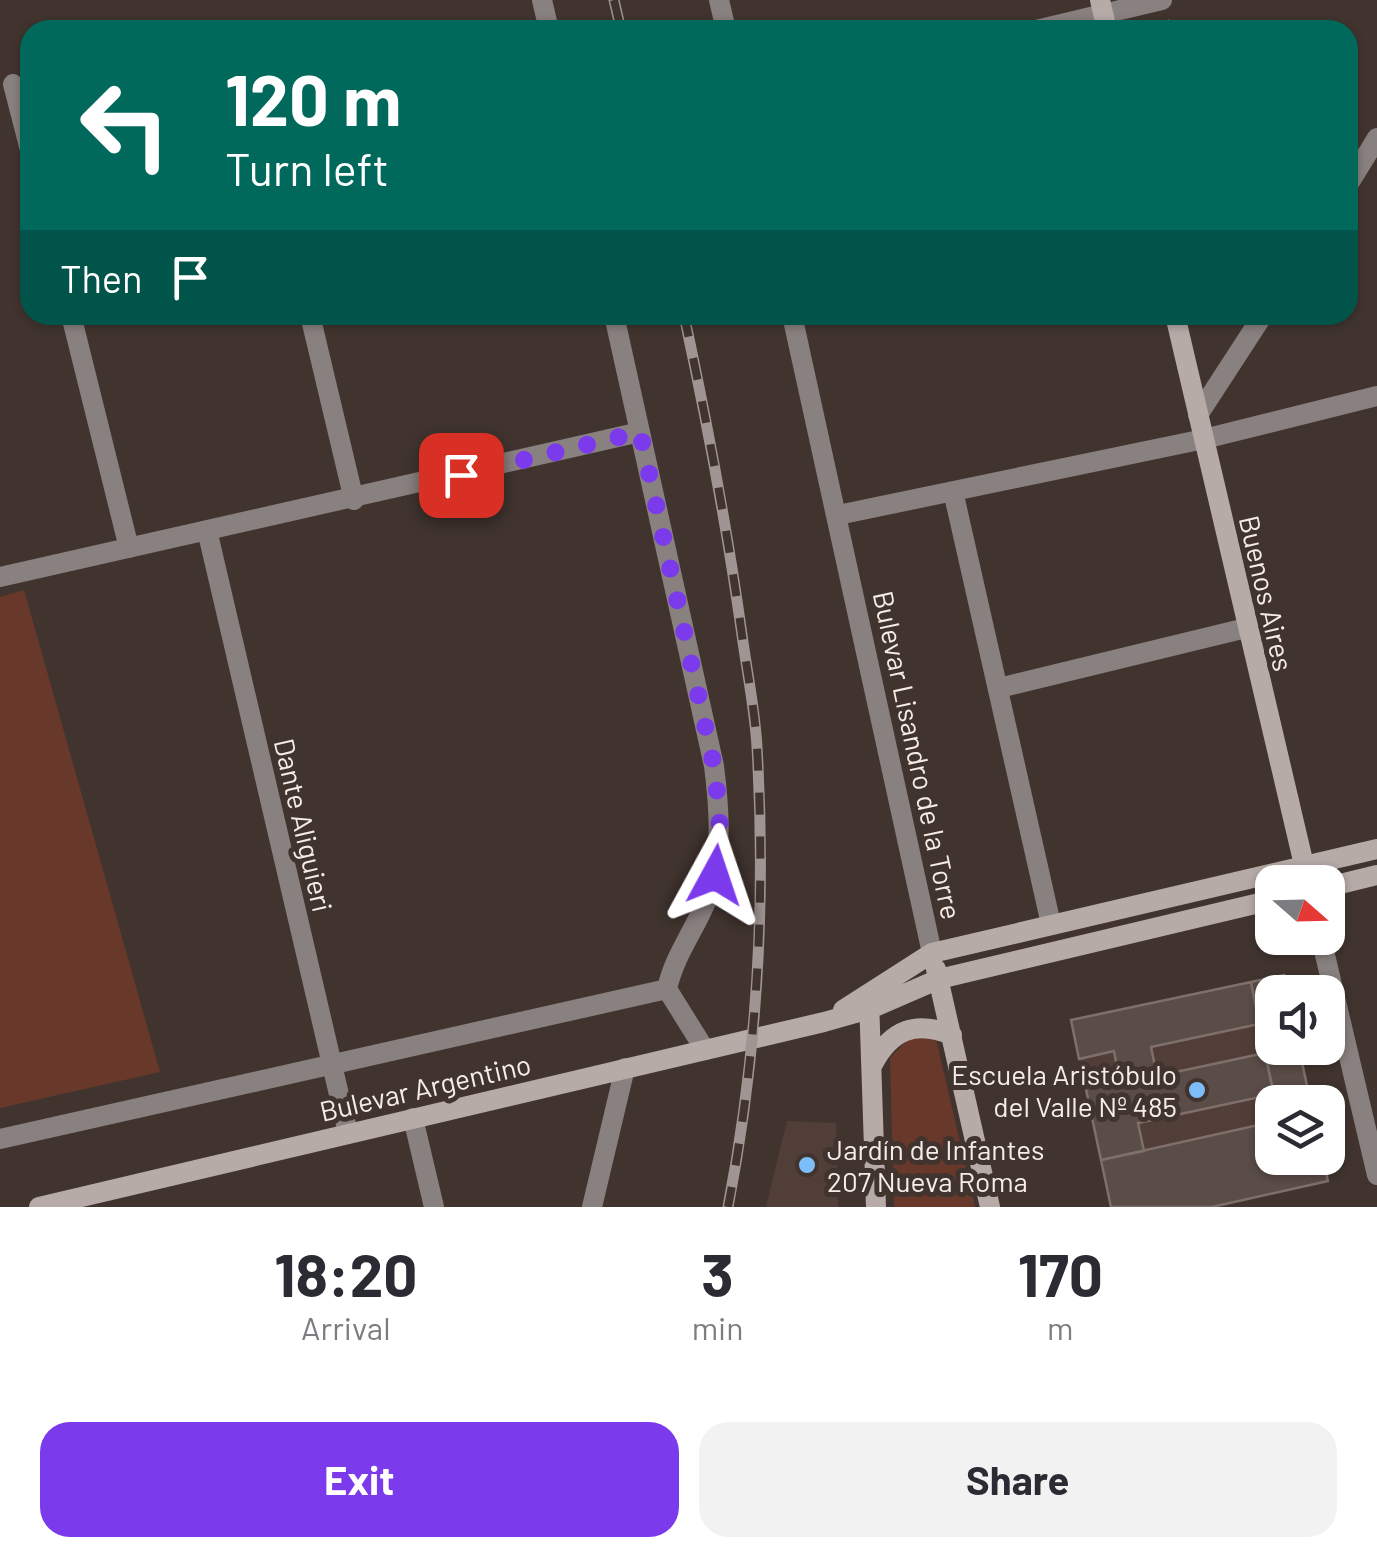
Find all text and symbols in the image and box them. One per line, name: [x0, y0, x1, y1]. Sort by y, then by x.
text: 120 m: [225, 56, 401, 140]
icon: left: [60, 60, 190, 190]
text: Turn left: [225, 141, 389, 195]
icon: arrive: [163, 250, 218, 305]
text: Then: [60, 255, 143, 301]
pin: [419, 433, 504, 518]
icon: arrive: [434, 448, 489, 503]
street label: Buenos Aires: [1233, 512, 1301, 674]
street label: Bulevar Lisandro de la Torre: [867, 588, 969, 922]
street label: Dante Aliguieri: [268, 735, 340, 915]
position arrow: [663, 823, 767, 927]
north arrow: [1255, 865, 1345, 955]
map controls: [1255, 865, 1345, 1175]
button: sound: [1255, 975, 1345, 1065]
street label: Bulevar Argentino: [316, 1046, 534, 1128]
place label: Escuela Aristóbulo del Valle Nº 485: [951, 1057, 1177, 1123]
marker: Escuela Aristóbulo del Valle Nº 485: [1186, 1079, 1208, 1101]
button: layers: [1255, 1085, 1345, 1175]
place label: Jardín de Infantes 207 Nueva Roma: [827, 1132, 1044, 1198]
marker: Jardín de Infantes 207 Nueva Roma: [796, 1154, 818, 1176]
text: 18:20: [274, 1237, 417, 1309]
text: 3: [701, 1237, 734, 1309]
text: 170: [1018, 1237, 1103, 1309]
text: Arrival: [301, 1308, 391, 1346]
text: min: [692, 1308, 744, 1346]
text: m: [1047, 1308, 1073, 1346]
button: Exit: [40, 1422, 679, 1537]
button: Share: [699, 1422, 1337, 1537]

